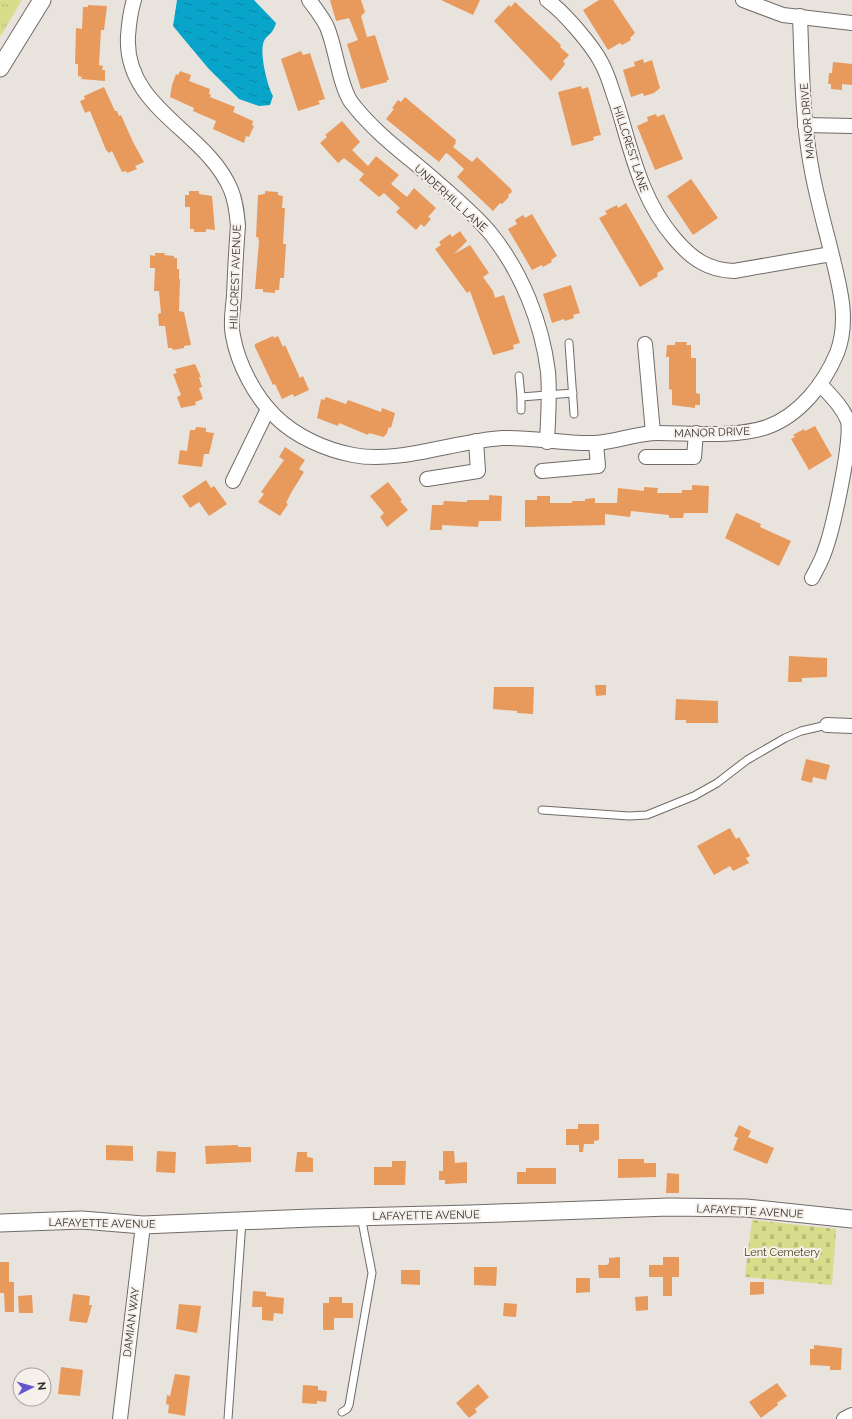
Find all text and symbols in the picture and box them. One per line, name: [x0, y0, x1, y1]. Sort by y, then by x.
street label: MANOR DRIVE: [798, 82, 817, 159]
street label: HILLCREST LANE: [610, 105, 651, 194]
street label: UNDERHILL LANE: [411, 162, 490, 235]
street label: HILLCREST AVENUE: [227, 224, 244, 330]
street label: MANOR DRIVE: [674, 425, 750, 440]
street label: LAFAYETTE AVENUE: [696, 1202, 804, 1221]
street label: LAFAYETTE AVENUE: [372, 1208, 480, 1223]
street label: LAFAYETTE AVENUE: [48, 1216, 156, 1231]
park label: Lent Cemetery: [744, 1246, 820, 1259]
street label: DAMIAN WAY: [121, 1286, 142, 1358]
north arrow: [12, 1367, 52, 1407]
text: N: [35, 1381, 48, 1391]

